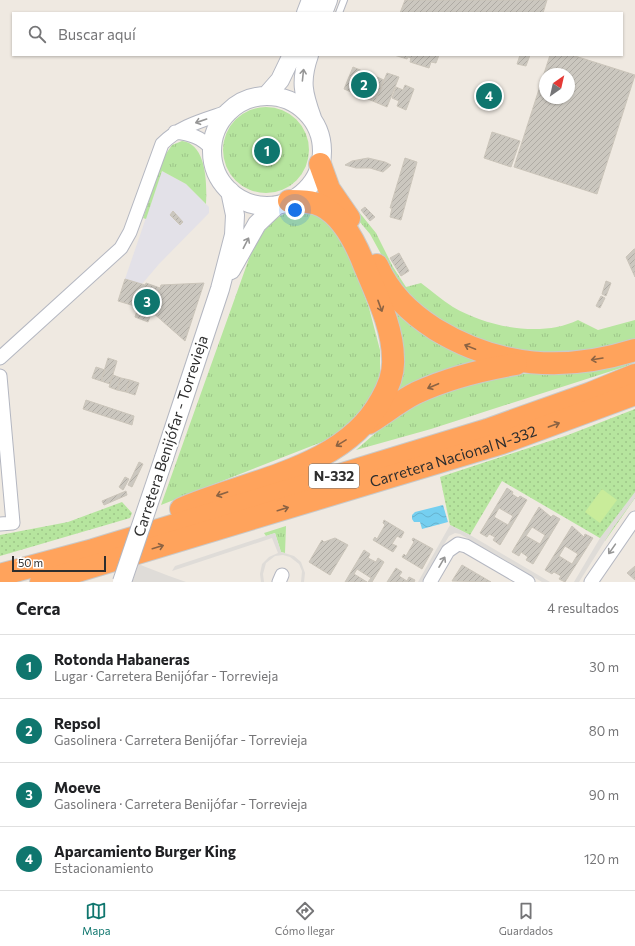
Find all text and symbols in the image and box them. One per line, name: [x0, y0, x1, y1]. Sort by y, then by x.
search box: [12, 12, 623, 56]
icon: search: [26, 23, 48, 45]
text: Buscar aquí: [58, 25, 136, 43]
north arrow: [539, 68, 575, 104]
one-way arrow: [300, 69, 307, 82]
pin: 2: [351, 70, 377, 100]
pin: 4: [476, 81, 502, 111]
one-way arrow: [195, 118, 207, 126]
pin: 1: [254, 136, 280, 166]
your location: [285, 200, 305, 220]
one-way arrow: [243, 237, 250, 249]
pin: 3: [134, 287, 160, 317]
one-way arrow: [377, 299, 384, 312]
street label: Carretera Benijófar - Torrevieja: [129, 333, 211, 539]
one-way arrow: [464, 342, 476, 350]
one-way arrow: [591, 355, 604, 363]
one-way arrow: [428, 383, 440, 390]
street label: Carretera Nacional N-332: [368, 421, 539, 490]
one-way arrow: [548, 421, 561, 428]
one-way arrow: [335, 440, 347, 448]
road number: N-332: [309, 464, 359, 488]
one-way arrow: [215, 491, 228, 498]
one-way arrow: [276, 505, 289, 512]
one-way arrow: [152, 543, 165, 550]
one-way arrow: [608, 544, 616, 555]
scale bar: [12, 554, 106, 573]
text: 50 m: [18, 556, 43, 569]
one-way arrow: [438, 556, 446, 568]
text: Cerca: [16, 598, 61, 619]
text: 4 resultados: [547, 600, 619, 616]
text: Rotonda Habaneras: [54, 650, 190, 668]
text: 1: [26, 659, 32, 675]
text: 30 m: [589, 659, 619, 675]
text: Lugar · Carretera Benijófar - Torrevieja: [54, 668, 278, 684]
text: Repsol: [54, 714, 101, 732]
text: 2: [25, 723, 33, 739]
text: 80 m: [589, 723, 619, 739]
text: Gasolinera · Carretera Benijófar - Torrevieja: [54, 732, 307, 748]
text: Moeve: [54, 778, 101, 796]
text: 3: [25, 787, 33, 803]
text: 90 m: [589, 787, 619, 803]
text: Gasolinera · Carretera Benijófar - Torrevieja: [54, 796, 307, 812]
text: Aparcamiento Burger King: [54, 842, 236, 860]
text: 4: [25, 851, 33, 867]
text: 120 m: [584, 851, 619, 867]
text: Estacionamiento: [54, 860, 153, 876]
tab: Mapa: [82, 900, 111, 937]
tab: Cómo llegar: [275, 900, 335, 937]
tab: Guardados: [499, 900, 553, 937]

